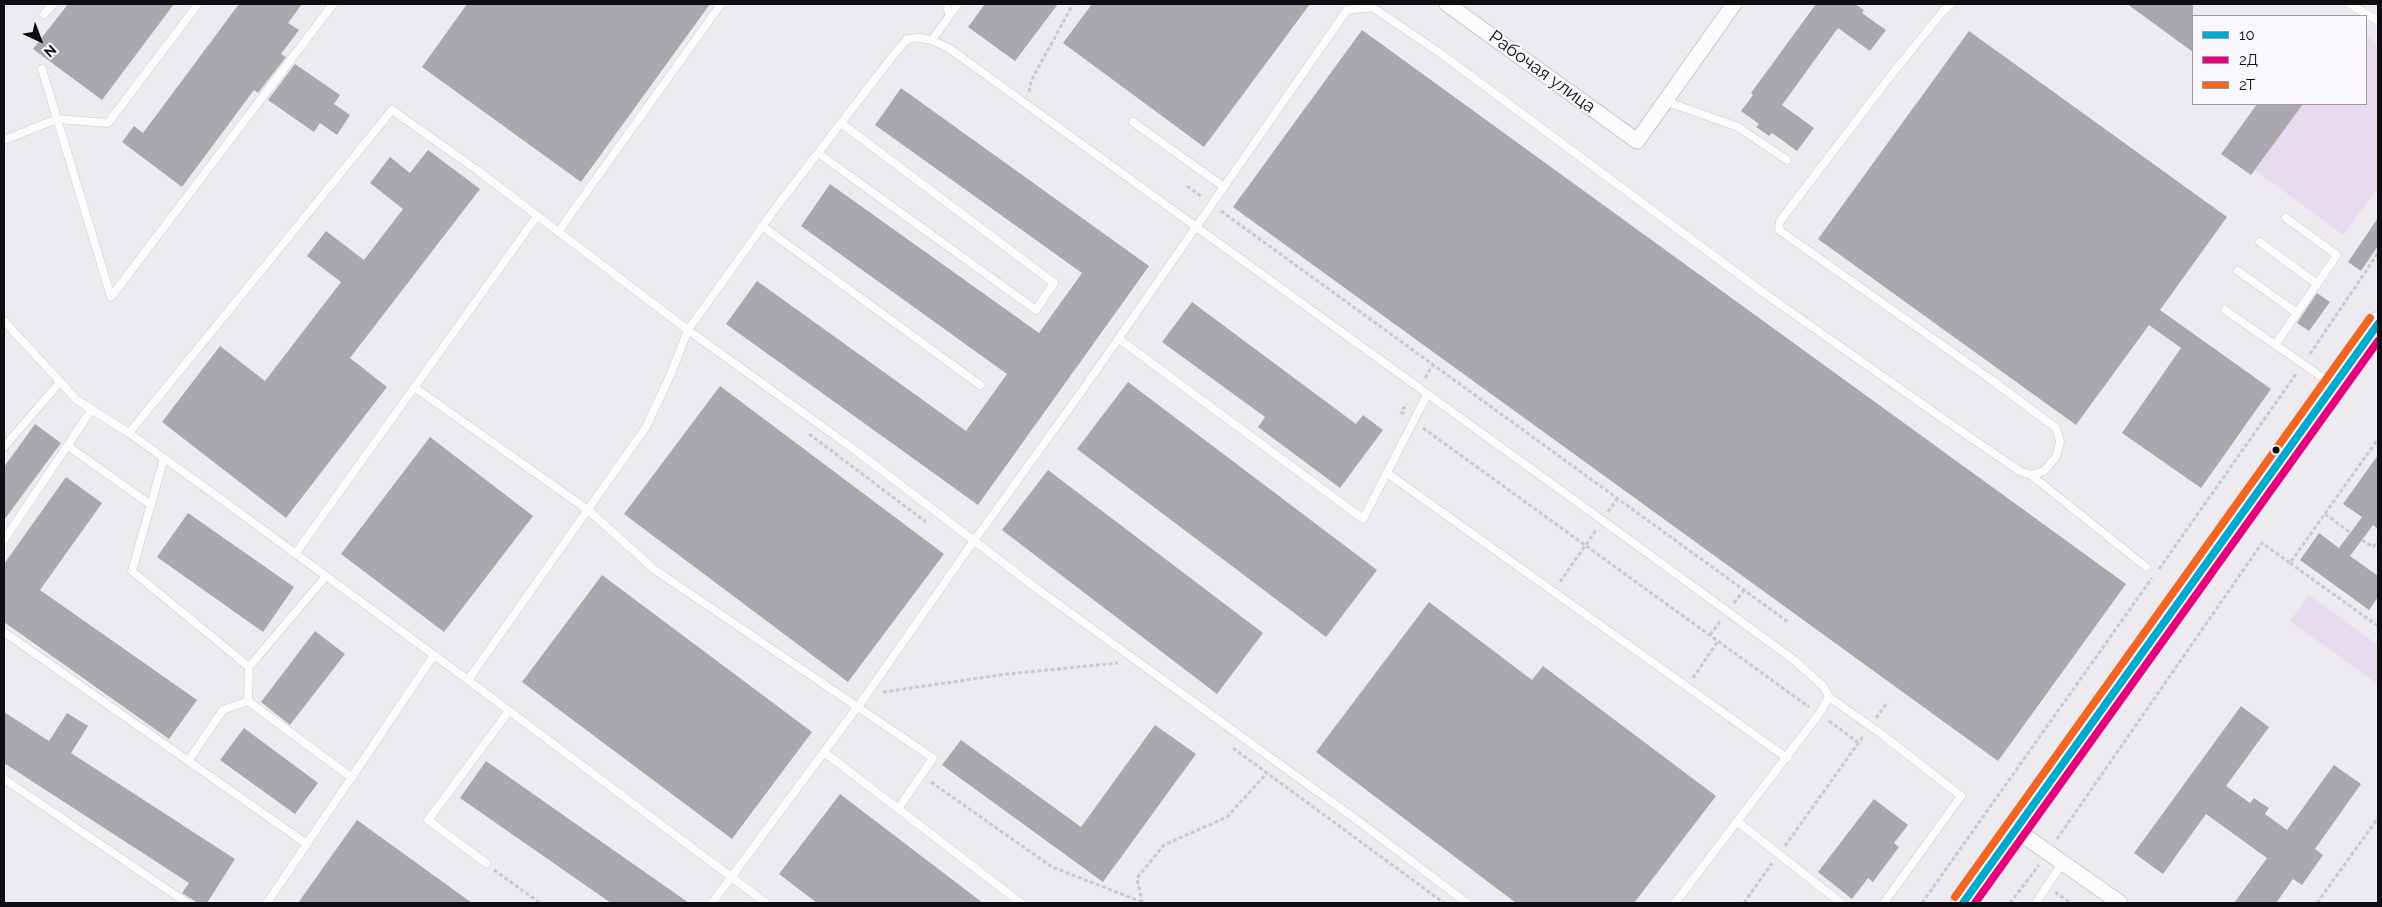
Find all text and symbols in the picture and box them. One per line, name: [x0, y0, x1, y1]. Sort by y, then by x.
north arrow: [15, 15, 65, 65]
legend: [2192, 15, 2367, 105]
street label: Рабочая улица: [1484, 26, 1600, 118]
text: 10: [2239, 26, 2255, 44]
text: N: [41, 41, 60, 60]
text: 2Д: [2239, 51, 2258, 69]
text: 2Т: [2239, 76, 2255, 94]
unlabelled marker: [2271, 445, 2281, 455]

